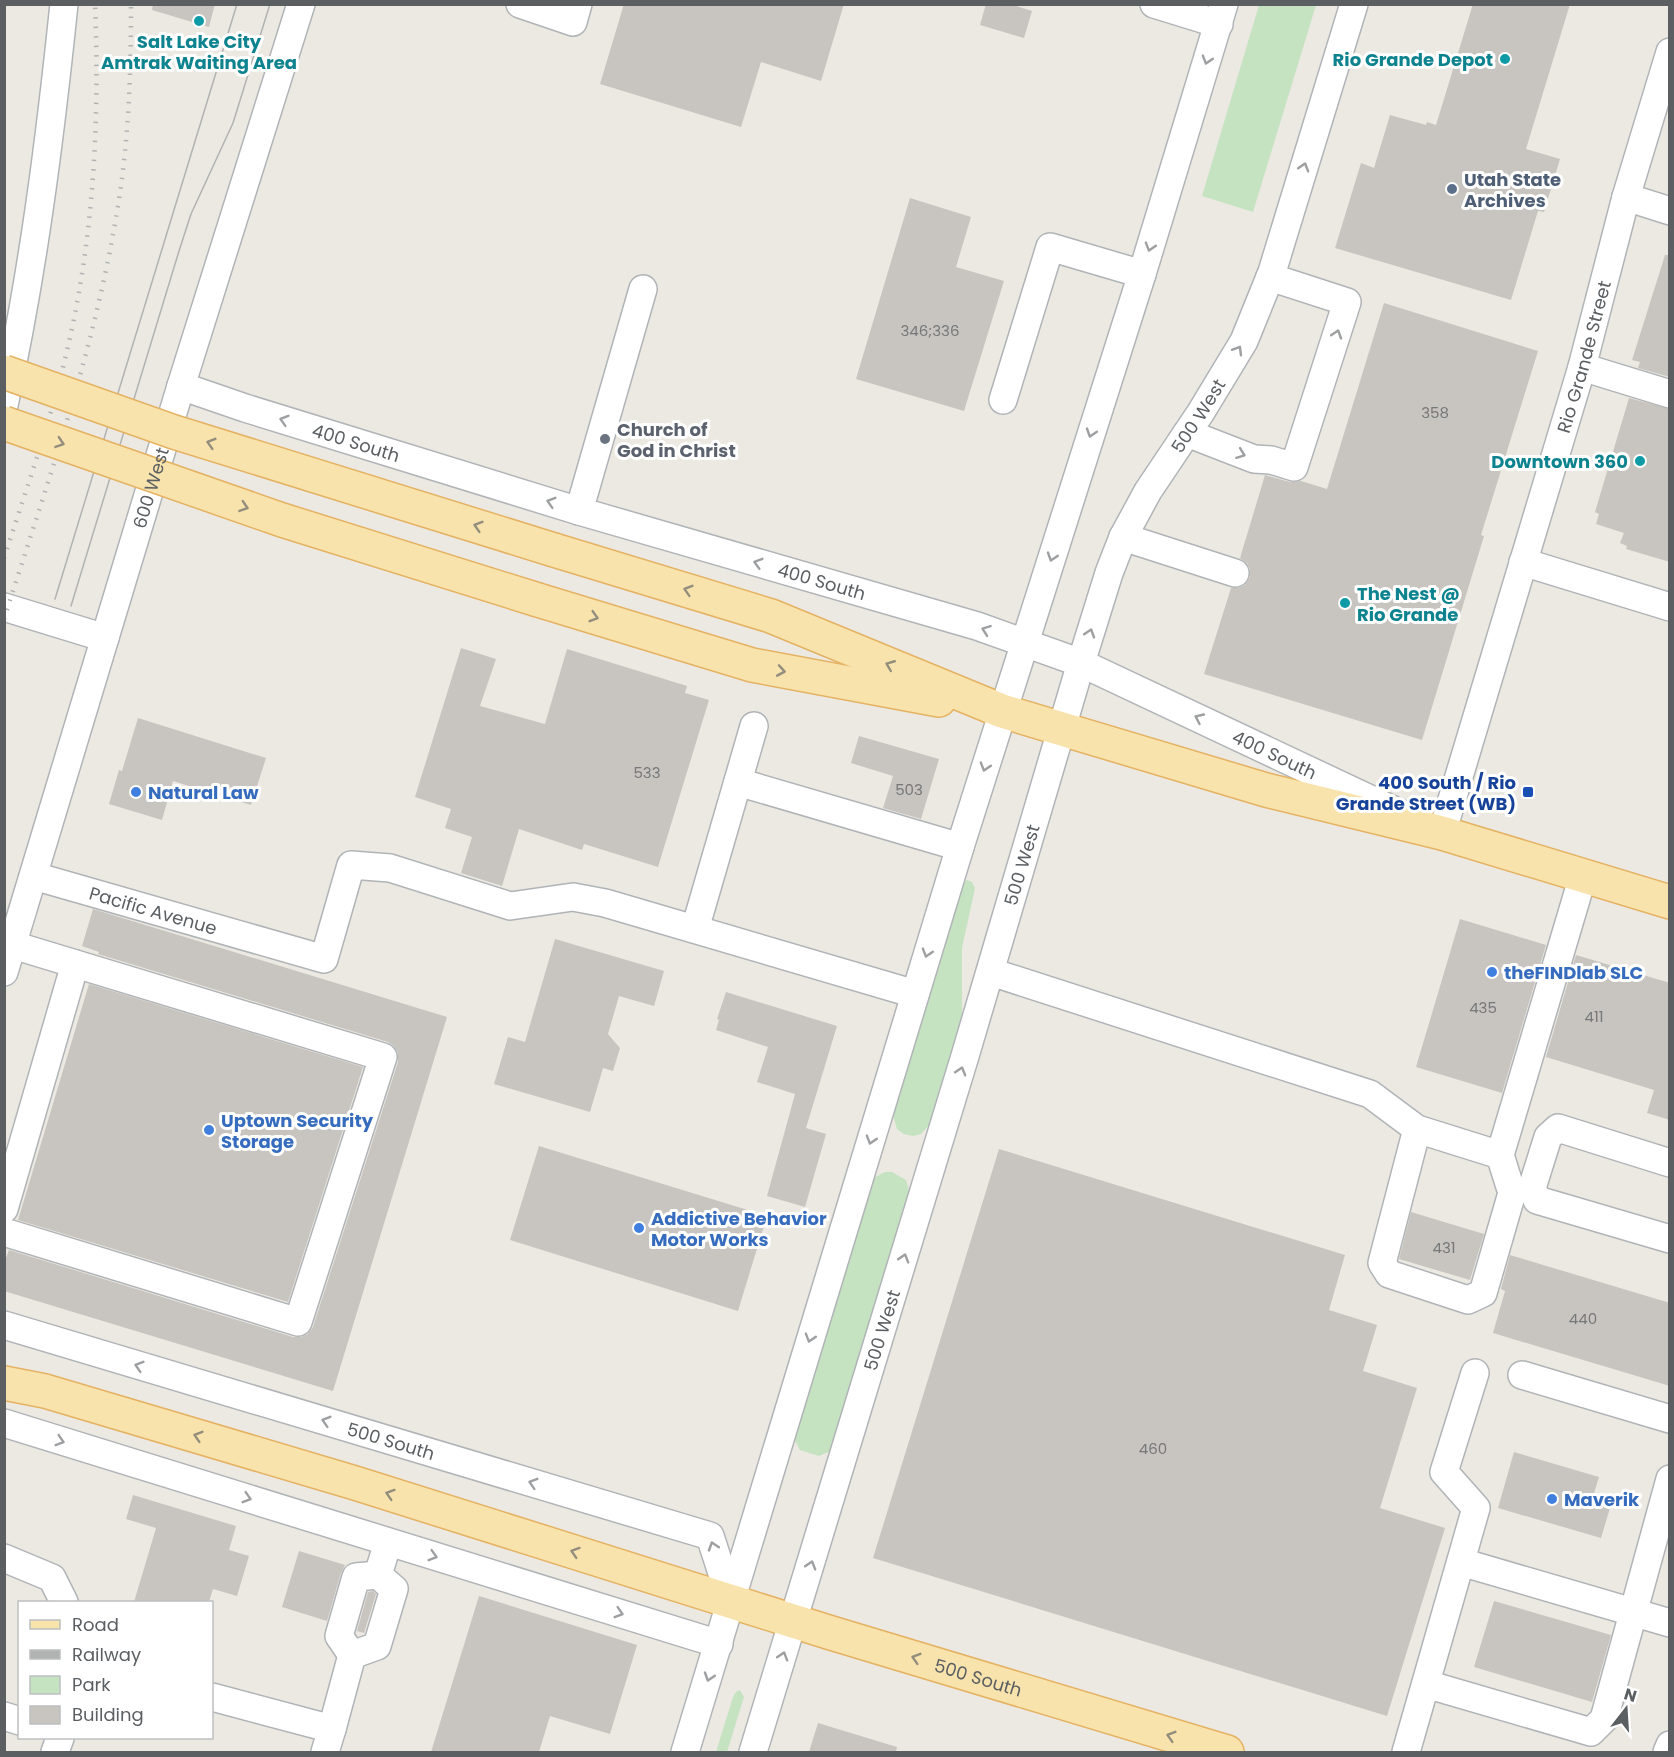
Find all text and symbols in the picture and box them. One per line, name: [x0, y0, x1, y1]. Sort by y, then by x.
marker: Salt Lake City Amtrak Waiting Area: [192, 14, 206, 28]
place label: Salt Lake City Amtrak Waiting Area: [101, 29, 297, 75]
place label: Rio Grande Depot: [1333, 47, 1493, 72]
marker: Rio Grande Depot: [1498, 52, 1512, 66]
one-way arrow: [1202, 54, 1214, 65]
one-way arrow: [1297, 162, 1309, 173]
place label: Utah State Archives: [1464, 167, 1561, 213]
marker: Utah State Archives: [1445, 182, 1459, 196]
one-way arrow: [1145, 241, 1157, 252]
street label: Rio Grande Street: [1550, 278, 1616, 436]
house number: 346;336: [901, 320, 959, 341]
one-way arrow: [1330, 329, 1342, 340]
one-way arrow: [1231, 346, 1243, 356]
street label: 500 West: [1165, 374, 1231, 458]
house number: 358: [1421, 402, 1449, 423]
one-way arrow: [279, 415, 290, 427]
street label: 400 South: [309, 417, 403, 468]
place label: Church of God in Christ: [617, 417, 736, 463]
one-way arrow: [1086, 427, 1099, 438]
marker: Church of God in Christ: [598, 432, 612, 446]
one-way arrow: [54, 436, 64, 449]
one-way arrow: [207, 438, 217, 450]
street label: 600 West: [126, 444, 174, 531]
one-way arrow: [1235, 447, 1246, 459]
place label: Downtown 360: [1491, 449, 1628, 474]
marker: Downtown 360: [1633, 454, 1647, 468]
one-way arrow: [546, 497, 557, 509]
one-way arrow: [238, 499, 249, 512]
one-way arrow: [473, 521, 484, 533]
one-way arrow: [1047, 551, 1059, 562]
street label: 400 South: [775, 557, 869, 606]
one-way arrow: [753, 558, 764, 570]
place label: The Nest @ Rio Grande: [1357, 581, 1460, 627]
one-way arrow: [683, 585, 694, 597]
marker: The Nest @ Rio Grande: [1338, 596, 1352, 610]
one-way arrow: [588, 610, 599, 622]
one-way arrow: [981, 624, 991, 637]
one-way arrow: [1083, 628, 1095, 639]
one-way arrow: [885, 660, 896, 672]
one-way arrow: [776, 664, 786, 677]
one-way arrow: [1195, 713, 1206, 725]
street label: 400 South: [1228, 724, 1321, 785]
one-way arrow: [980, 761, 992, 772]
house number: 533: [633, 762, 661, 783]
place label: 400 South / Rio Grande Street (WB): [1336, 770, 1516, 816]
house number: 503: [895, 779, 923, 800]
place label: Natural Law: [148, 780, 259, 805]
marker: Natural Law: [129, 785, 143, 799]
marker: 400 South / Rio Grande Street (WB): [1521, 785, 1535, 799]
street label: 500 West: [998, 821, 1045, 908]
street label: Pacific Avenue: [86, 880, 220, 940]
one-way arrow: [922, 947, 934, 958]
place label: theFINDlab SLC: [1504, 960, 1643, 985]
marker: theFINDlab SLC: [1485, 965, 1499, 979]
house number: 435: [1469, 997, 1497, 1018]
house number: 411: [1584, 1006, 1604, 1027]
one-way arrow: [954, 1066, 966, 1077]
place label: Uptown Security Storage: [221, 1108, 374, 1154]
marker: Uptown Security Storage: [202, 1123, 216, 1137]
one-way arrow: [866, 1134, 878, 1145]
place label: Addictive Behavior Motor Works: [651, 1206, 827, 1252]
marker: Addictive Behavior Motor Works: [632, 1221, 646, 1235]
house number: 431: [1432, 1237, 1456, 1258]
one-way arrow: [897, 1253, 909, 1264]
street label: 500 West: [857, 1287, 906, 1374]
house number: 440: [1569, 1308, 1597, 1329]
one-way arrow: [805, 1332, 817, 1343]
one-way arrow: [134, 1361, 145, 1373]
one-way arrow: [321, 1416, 332, 1428]
street label: 500 South: [344, 1416, 438, 1466]
one-way arrow: [193, 1431, 204, 1443]
one-way arrow: [54, 1433, 65, 1446]
house number: 460: [1139, 1438, 1167, 1459]
one-way arrow: [528, 1478, 539, 1490]
place label: Maverik: [1564, 1487, 1640, 1512]
one-way arrow: [385, 1488, 396, 1501]
one-way arrow: [241, 1491, 252, 1503]
marker: Maverik: [1545, 1492, 1559, 1506]
one-way arrow: [708, 1541, 721, 1552]
one-way arrow: [571, 1547, 581, 1559]
one-way arrow: [427, 1549, 438, 1561]
one-way arrow: [804, 1560, 816, 1571]
legend: [18, 1601, 213, 1739]
one-way arrow: [613, 1606, 624, 1618]
text: Road: [72, 1612, 119, 1637]
text: Railway: [72, 1642, 141, 1667]
one-way arrow: [776, 1651, 788, 1662]
street label: 500 South: [931, 1652, 1025, 1702]
one-way arrow: [912, 1653, 922, 1665]
one-way arrow: [703, 1671, 716, 1682]
text: Park: [72, 1672, 111, 1697]
north arrow: [1596, 1679, 1656, 1739]
text: N: [1621, 1682, 1639, 1708]
text: Building: [72, 1702, 144, 1727]
one-way arrow: [1166, 1730, 1177, 1743]

